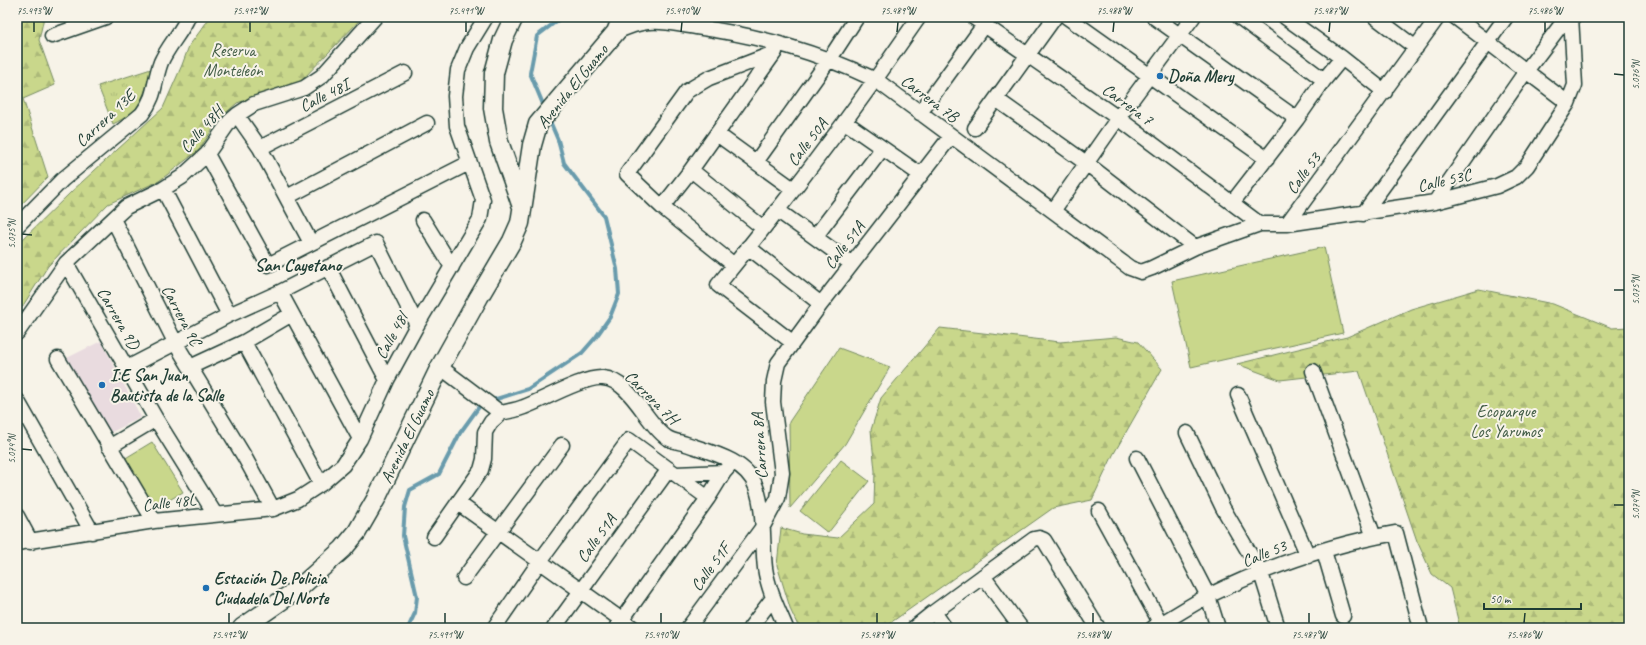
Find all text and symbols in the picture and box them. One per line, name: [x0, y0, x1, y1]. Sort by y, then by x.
text: 75.493°W: [17, 4, 53, 17]
text: 75.492°W: [233, 4, 269, 17]
text: 75.491°W: [449, 4, 485, 17]
text: 75.490°W: [665, 4, 701, 17]
text: 75.489°W: [881, 4, 917, 17]
text: 75.488°W: [1097, 4, 1133, 17]
text: 75.487°W: [1313, 4, 1349, 17]
text: 75.486°W: [1528, 4, 1564, 17]
street label: Avenida El Guamo: [532, 39, 613, 133]
park label: Reserva Monteleón: [203, 40, 264, 81]
text: 5.076°N: [1629, 59, 1642, 89]
place label: Doña Mery: [1168, 66, 1235, 87]
street label: Carrera 7B: [897, 70, 964, 128]
marker: Doña Mery: [1155, 71, 1165, 81]
street label: Calle 48I: [296, 72, 356, 117]
street label: Carrera 7: [1098, 79, 1158, 131]
street label: Carrera 13E: [71, 84, 141, 152]
street label: Calle 48H: [175, 99, 230, 157]
street label: Calle 50A: [782, 113, 833, 170]
street label: Calle 53: [1281, 147, 1326, 198]
street label: Calle 53C: [1415, 164, 1475, 197]
street label: Calle 51A: [819, 216, 870, 273]
text: 5.075°N: [5, 218, 18, 248]
district label: San Cayetano: [255, 254, 343, 276]
text: 5.075°N: [1629, 274, 1642, 304]
street label: Carrera 9C: [157, 281, 207, 351]
street label: Carrera 9D: [92, 284, 146, 355]
street label: Calle 48l: [370, 307, 414, 363]
place label: I.E San Juan Bautista de la Salle: [110, 365, 225, 406]
street label: Carrera 7H: [620, 366, 685, 431]
marker: I.E San Juan Bautista de la Salle: [97, 380, 107, 390]
street label: Avenida El Guamo: [376, 385, 440, 487]
park label: Ecoparque Los Yarumos: [1470, 401, 1544, 442]
street label: Carrera 8A: [747, 411, 772, 480]
text: 5.074°N: [5, 433, 18, 463]
street label: Calle 48L: [141, 489, 198, 516]
text: 5.074°N: [1629, 489, 1642, 519]
street label: Calle 51A: [572, 509, 622, 567]
street label: Calle 53: [1239, 535, 1291, 572]
street label: Calle 51F: [686, 536, 737, 595]
place label: Estación De Policia Ciudadela Del Norte: [214, 568, 330, 609]
marker: Estación De Policia Ciudadela Del Norte: [201, 583, 211, 593]
scale bar: [1484, 585, 1581, 611]
text: 50 m: [1490, 591, 1512, 607]
text: 75.492°W: [212, 628, 248, 641]
text: 75.491°W: [428, 628, 464, 641]
text: 75.490°W: [644, 628, 680, 641]
text: 75.489°W: [860, 628, 896, 641]
text: 75.488°W: [1076, 628, 1112, 641]
text: 75.487°W: [1292, 628, 1328, 641]
text: 75.486°W: [1507, 628, 1543, 641]

